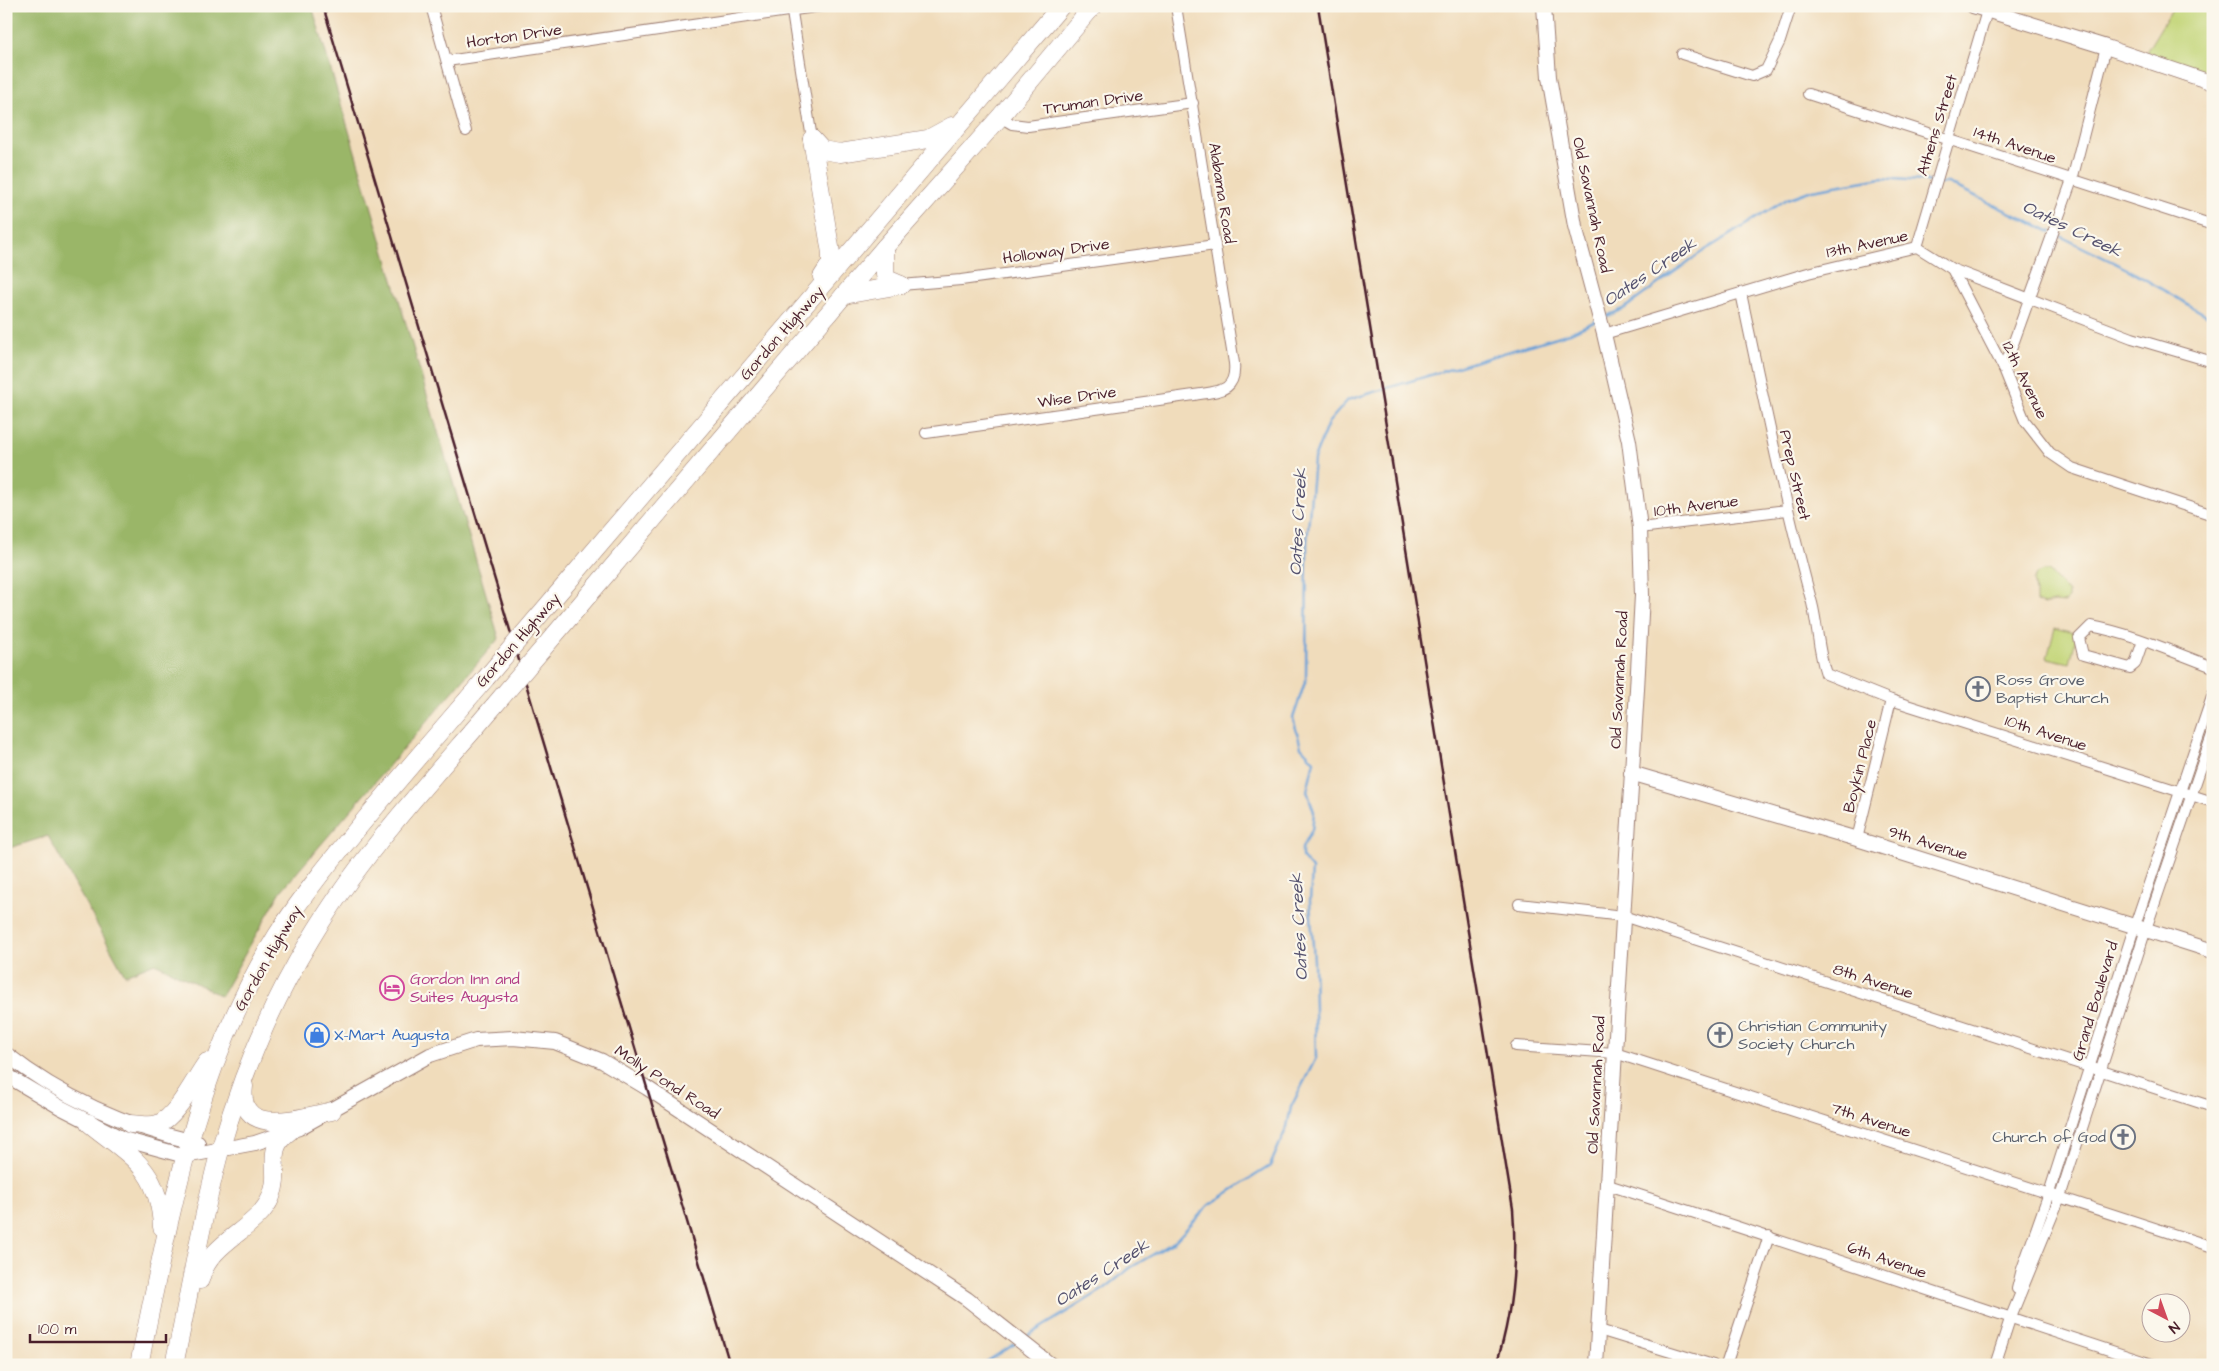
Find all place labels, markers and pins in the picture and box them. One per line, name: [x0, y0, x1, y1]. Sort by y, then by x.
place label: Ross Grove Baptist Church: [1996, 669, 2109, 709]
church icon: Ross Grove Baptist Church: [1965, 676, 1991, 702]
place label: Gordon Inn and Suites Augusta: [410, 968, 520, 1009]
hotel icon: Gordon Inn and Suites Augusta: [379, 975, 405, 1001]
place label: Christian Community Society Church: [1738, 1015, 1887, 1056]
shop icon: X-Mart Augusta: [304, 1022, 330, 1048]
church icon: Christian Community Society Church: [1707, 1022, 1733, 1048]
place label: X-Mart Augusta: [334, 1024, 449, 1047]
church icon: Church of God: [2110, 1124, 2136, 1150]
place label: Church of God: [1992, 1126, 2106, 1148]

